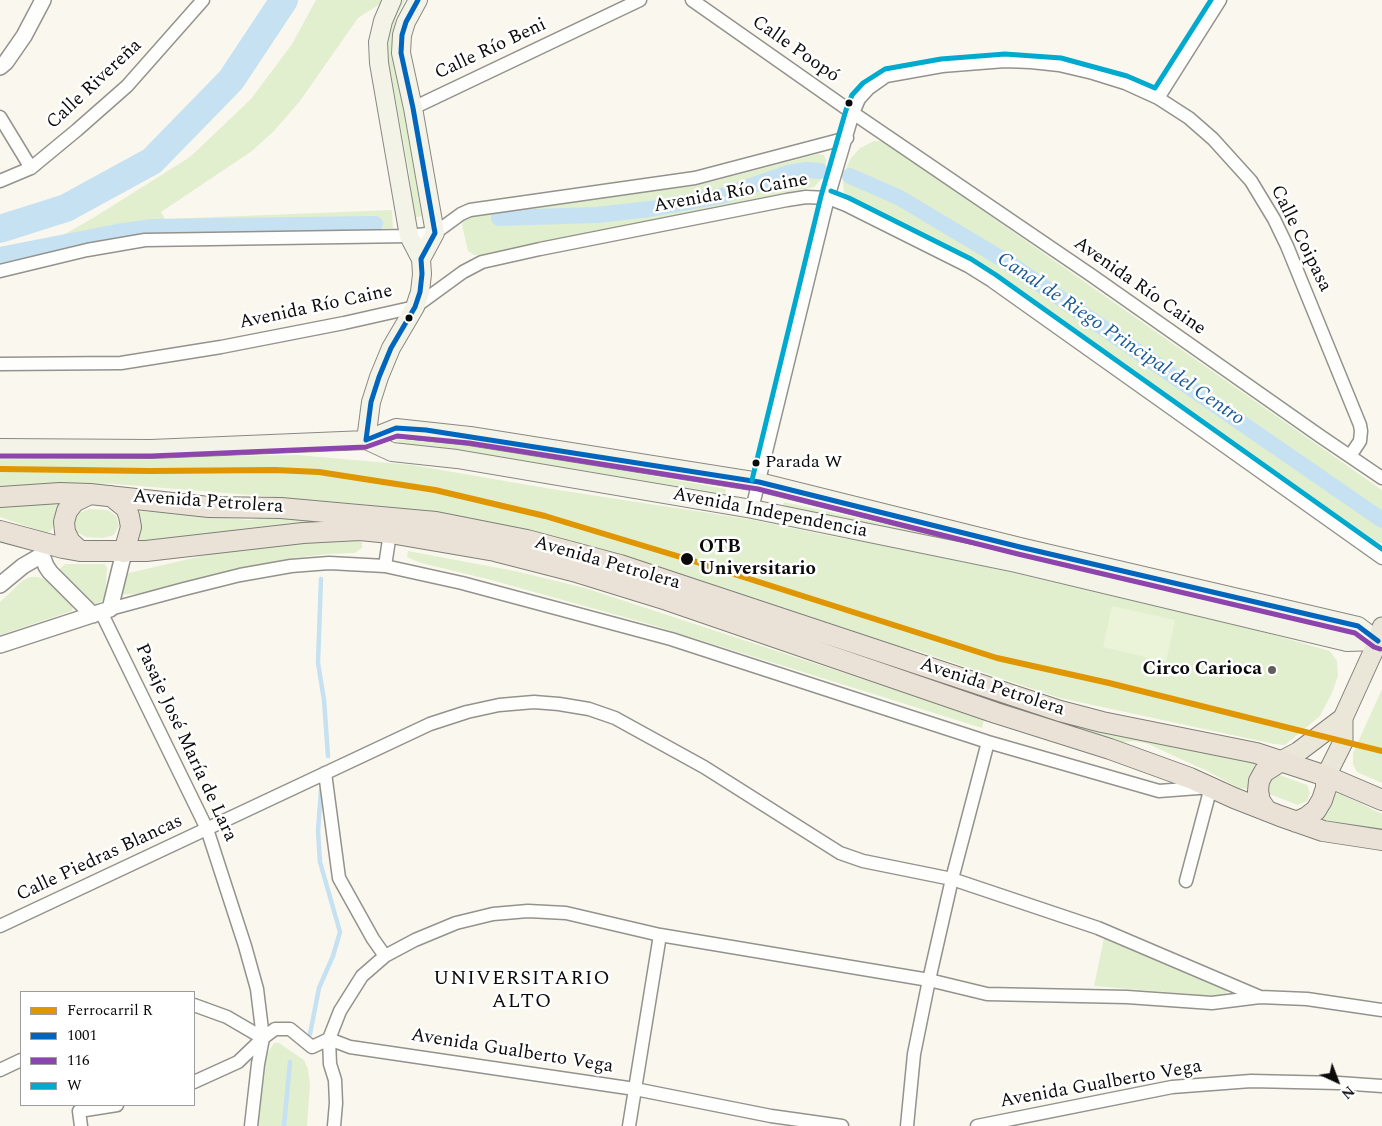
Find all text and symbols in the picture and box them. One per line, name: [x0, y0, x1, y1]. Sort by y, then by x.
street label: Calle Poopó: [747, 12, 843, 88]
street label: Calle Río Beni: [432, 14, 550, 86]
street label: Calle Rivereña: [43, 35, 147, 135]
unlabelled marker: [844, 98, 854, 108]
street label: Avenida Río Caine: [652, 169, 810, 219]
street label: Calle Coipasa: [1264, 182, 1336, 296]
street label: Avenida Río Caine: [1068, 233, 1210, 341]
water label: Canal de Riego Principal del Centro: [992, 248, 1248, 432]
street label: Avenida Río Caine: [237, 281, 395, 335]
unlabelled marker: [404, 313, 414, 323]
place label: Parada W: [765, 452, 842, 474]
marker: Parada W: [751, 458, 761, 468]
street label: Avenida Independencia: [671, 484, 869, 544]
street label: Avenida Petrolera: [132, 486, 284, 520]
street label: Avenida Petrolera: [531, 532, 683, 596]
place label: OTB Universitario: [699, 537, 816, 581]
marker: OTB Universitario: [679, 551, 695, 567]
street label: Pasaje José María de Lara: [129, 640, 241, 846]
street label: Avenida Petrolera: [917, 654, 1067, 722]
place label: Circo Carioca: [1143, 659, 1262, 681]
marker: Circo Carioca: [1266, 664, 1278, 676]
street label: Calle Piedras Blancas: [13, 810, 187, 908]
district label: UNIVERSITARIO ALTO: [432, 968, 612, 1015]
legend: [20, 991, 195, 1106]
text: Ferrocarril R: [67, 999, 152, 1022]
text: 1001: [67, 1024, 97, 1047]
street label: Avenida Gualberto Vega: [409, 1025, 615, 1079]
text: 116: [67, 1049, 90, 1072]
street label: Avenida Gualberto Vega: [998, 1056, 1204, 1114]
north arrow: [1312, 1056, 1362, 1106]
text: W: [67, 1074, 82, 1097]
text: N: [1336, 1081, 1359, 1104]

